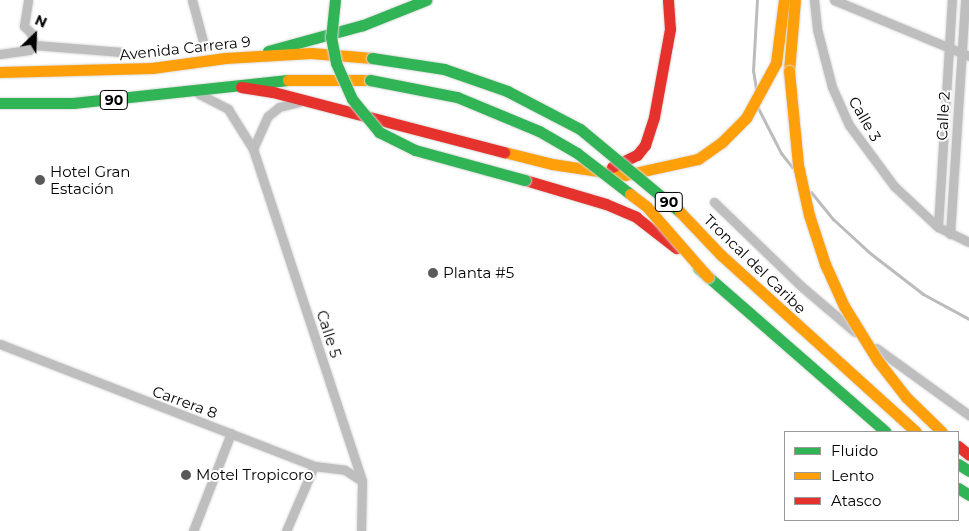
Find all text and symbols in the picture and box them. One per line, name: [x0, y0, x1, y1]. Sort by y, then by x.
north arrow: [10, 10, 60, 60]
text: N: [32, 11, 50, 32]
street label: Avenida Carrera 9: [118, 32, 252, 64]
road number: 90: [99, 88, 129, 112]
street label: Calle 2: [933, 91, 953, 141]
street label: Calle 3: [845, 93, 885, 145]
place label: Hotel Gran Estación: [50, 162, 130, 197]
marker: Hotel Gran Estación: [34, 174, 46, 186]
road number: 90: [654, 190, 684, 213]
street label: Troncal del Caribe: [700, 211, 810, 317]
place label: Planta #5: [443, 264, 514, 282]
marker: Planta #5: [427, 267, 439, 279]
street label: Calle 5: [313, 308, 345, 360]
street label: Carrera 8: [150, 382, 220, 422]
legend: [784, 431, 959, 521]
text: Fluido: [831, 441, 878, 460]
place label: Motel Tropicoro: [196, 466, 313, 484]
text: Lento: [831, 466, 874, 485]
marker: Motel Tropicoro: [180, 469, 192, 481]
text: Atasco: [831, 491, 881, 510]

